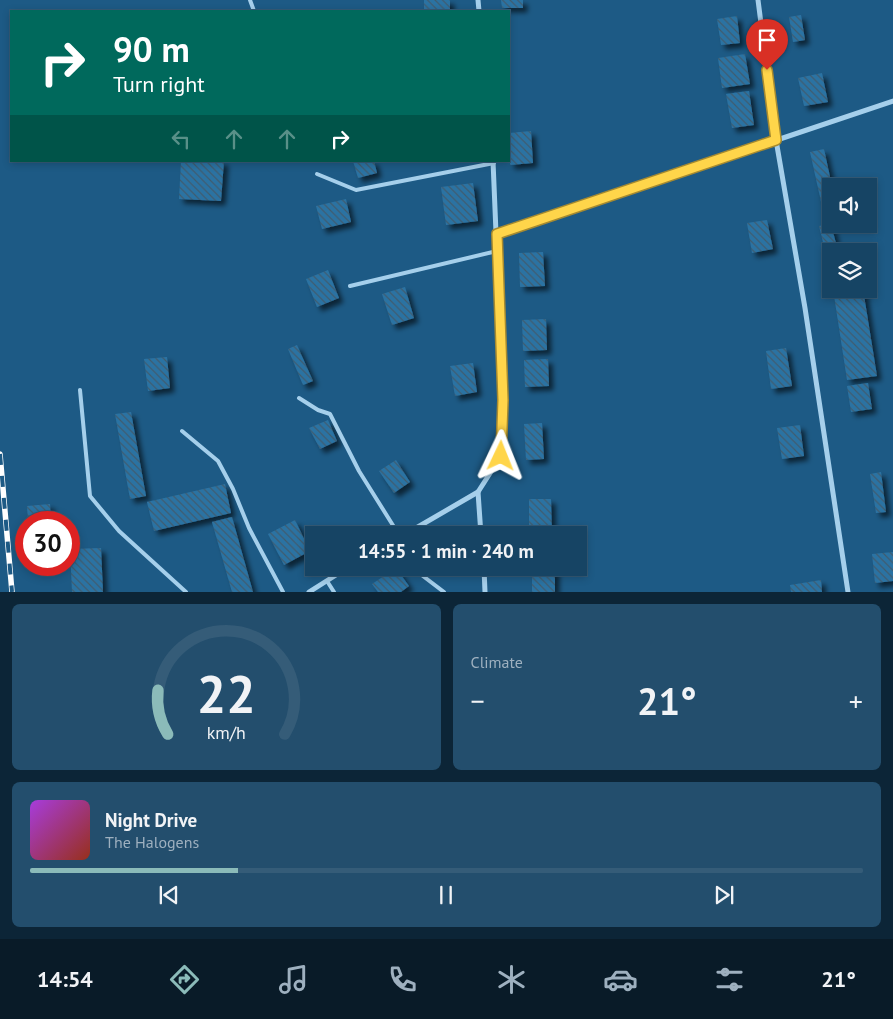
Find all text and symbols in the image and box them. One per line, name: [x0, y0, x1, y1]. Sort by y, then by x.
pin: [746, 19, 788, 70]
text: 90 m: [113, 26, 190, 72]
icon: arrive: [753, 26, 781, 54]
icon: right: [30, 30, 95, 95]
text: Turn right: [113, 70, 205, 98]
icon: left: [167, 125, 195, 153]
icon: ahead: [220, 125, 248, 153]
icon: ahead: [273, 125, 301, 153]
icon: right: [326, 125, 354, 153]
map controls: [822, 178, 877, 298]
button: sound: [822, 178, 877, 233]
button: layers: [822, 243, 877, 298]
position arrow: [474, 429, 526, 481]
speed limit sign: 30: [15, 511, 80, 576]
text: 14:55 · 1 min · 240 m: [358, 539, 534, 563]
text: Climate: [471, 652, 523, 672]
text: 22: [197, 660, 256, 727]
text: 21°: [637, 676, 697, 725]
text: −: [471, 682, 485, 719]
text: +: [849, 682, 863, 719]
text: km/h: [207, 721, 246, 744]
text: Night Drive: [105, 808, 197, 832]
text: The Halogens: [105, 832, 199, 852]
icon: previous: [155, 881, 183, 909]
icon: pause: [432, 881, 460, 909]
icon: next: [710, 881, 738, 909]
icon: directions: [167, 962, 202, 997]
icon: music: [276, 962, 311, 997]
icon: phone: [385, 962, 420, 997]
icon: climate: [494, 962, 529, 997]
icon: car: [603, 962, 638, 997]
icon: filters: [712, 962, 747, 997]
text: 14:54: [37, 965, 93, 993]
text: 21°: [821, 965, 856, 993]

